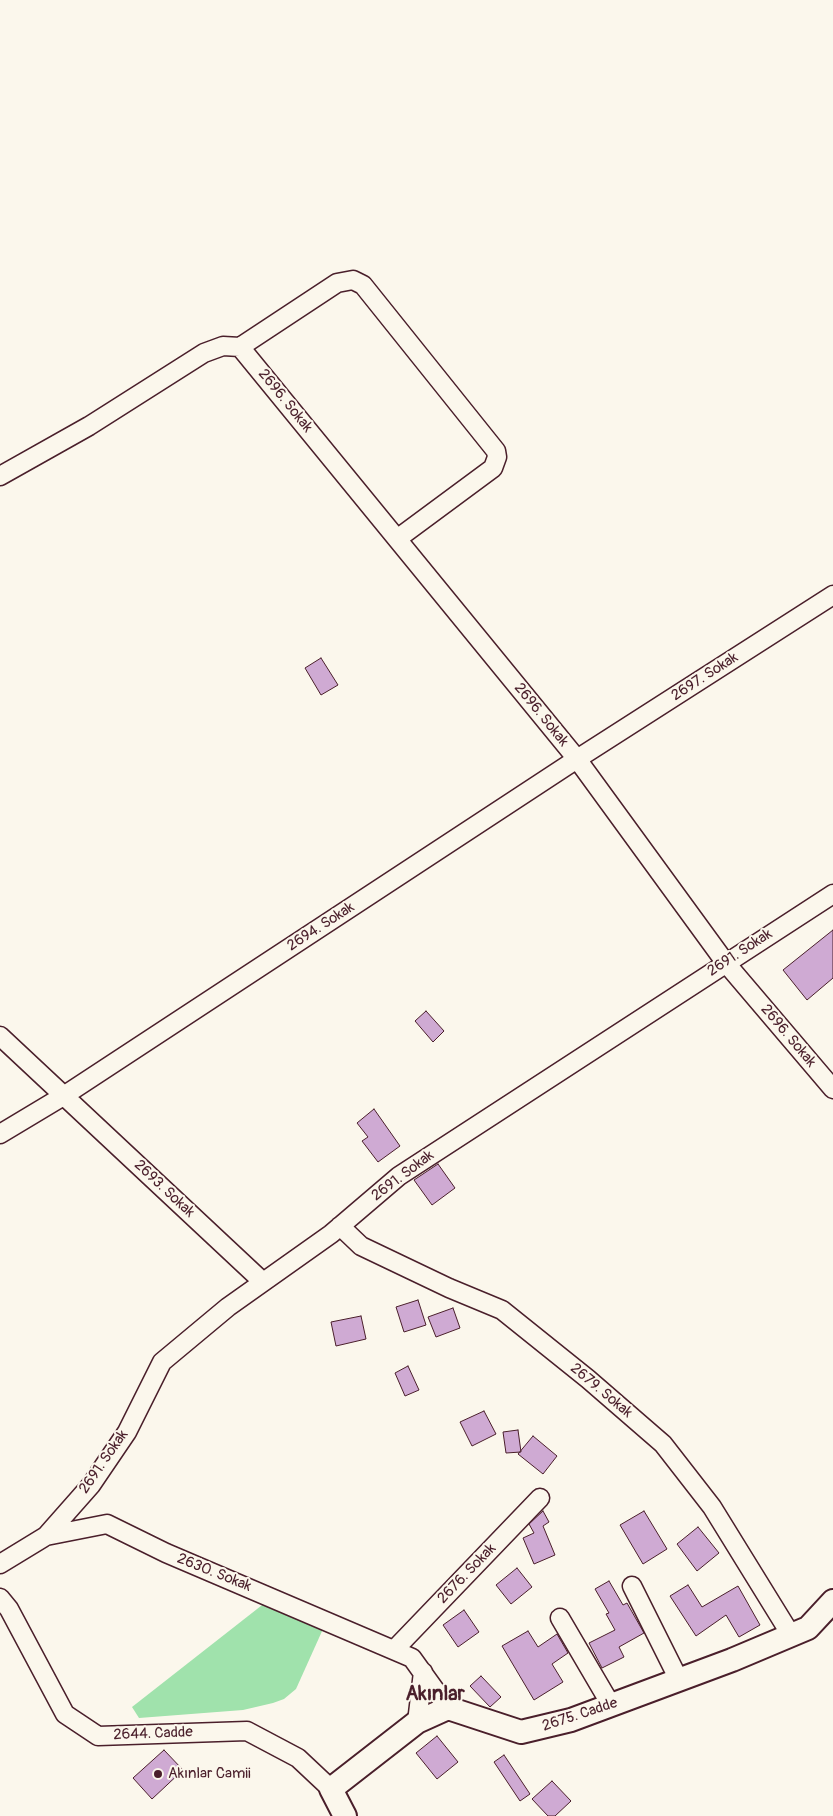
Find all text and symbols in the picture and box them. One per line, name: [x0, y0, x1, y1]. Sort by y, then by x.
street label: 2696. Sokak: [254, 366, 316, 436]
street label: 2697. Sokak: [668, 649, 742, 705]
street label: 2696. Sokak: [510, 680, 572, 750]
street label: 2694. Sokak: [284, 899, 358, 955]
street label: 2691. Sokak: [704, 925, 776, 981]
street label: 2696. Sokak: [757, 1001, 819, 1071]
street label: 2691. Sokak: [368, 1147, 438, 1205]
street label: 2693. Sokak: [130, 1156, 198, 1222]
street label: 2679. Sokak: [566, 1360, 636, 1422]
street label: 2691. Sokak: [76, 1427, 132, 1497]
street label: 2676. Sokak: [434, 1540, 500, 1608]
street label: 2630. Sokak: [174, 1550, 254, 1596]
district label: Akınlar: [405, 1683, 465, 1707]
street label: 2675. Cadde: [540, 1694, 620, 1736]
street label: 2644. Cadde: [113, 1724, 193, 1744]
place label: Akınlar Camii: [168, 1765, 251, 1783]
marker: Akınlar Camii: [152, 1768, 164, 1780]

